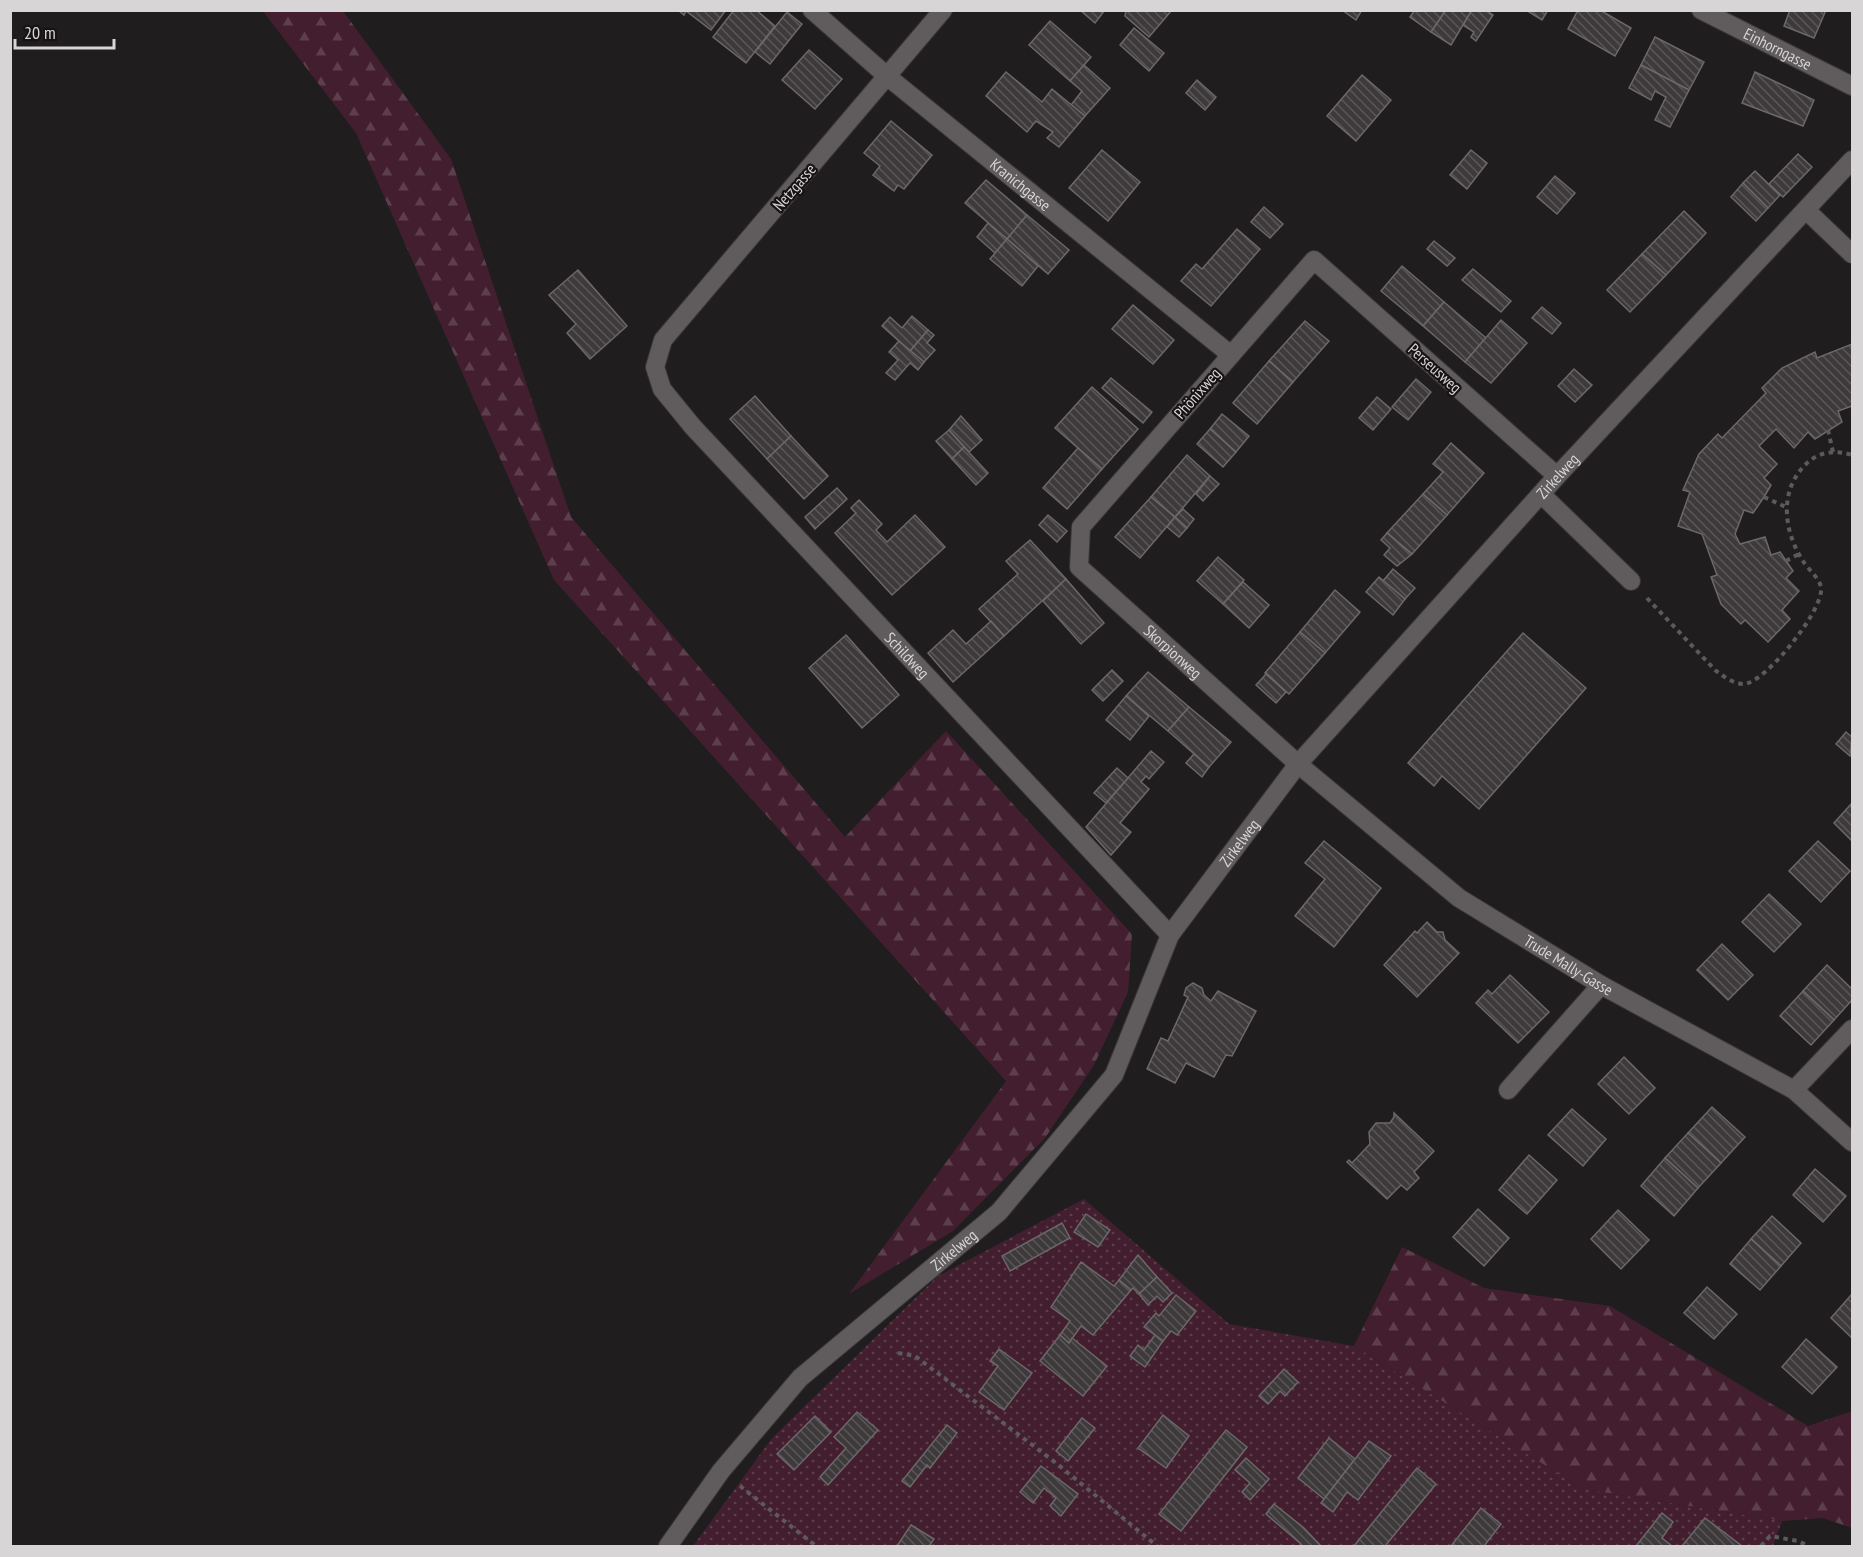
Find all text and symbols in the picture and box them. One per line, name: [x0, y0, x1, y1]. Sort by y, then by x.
scale bar: [15, 12, 114, 50]
text: 20 m: [24, 21, 56, 44]
street label: Einhorngasse: [1740, 23, 1815, 74]
street label: Kranichgasse: [986, 154, 1055, 215]
street label: Netzgasse: [768, 159, 820, 215]
street label: Perseusweg: [1404, 339, 1466, 397]
street label: Phönixweg: [1169, 363, 1225, 423]
street label: Zirkelweg: [1532, 449, 1583, 502]
street label: Skorpionweg: [1140, 620, 1206, 683]
street label: Schildweg: [881, 628, 934, 683]
street label: Zirkelweg: [1215, 815, 1263, 870]
street label: Trude Mally-Gasse: [1520, 930, 1616, 1000]
street label: Zirkelweg: [927, 1225, 981, 1275]

